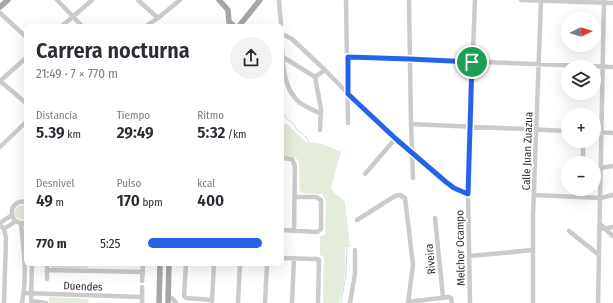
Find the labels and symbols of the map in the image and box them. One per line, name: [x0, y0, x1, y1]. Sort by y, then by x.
north arrow: [561, 12, 601, 52]
pin: [455, 45, 489, 79]
street label: Calle Juan Zuazua: [520, 112, 535, 191]
street label: Melchor Ocampo: [453, 210, 468, 286]
street label: Riveira: [423, 243, 438, 275]
street label: Duendes: [63, 279, 103, 294]

